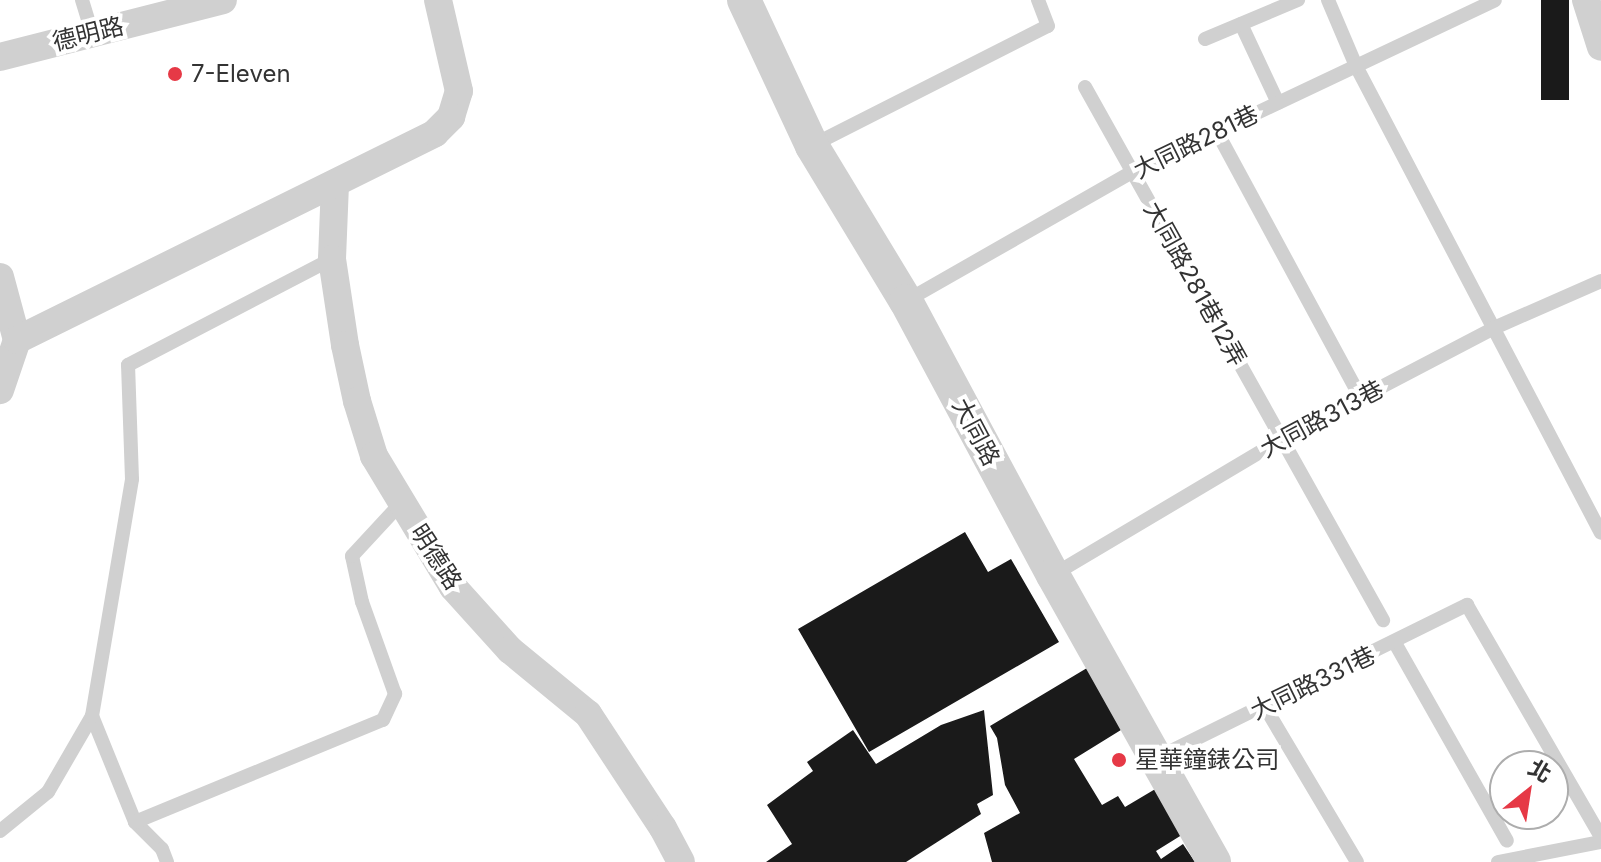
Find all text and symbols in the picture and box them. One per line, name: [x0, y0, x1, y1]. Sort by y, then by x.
street label: 德明路: [50, 11, 126, 57]
place label: 7-Eleven: [191, 60, 291, 88]
marker: 7-Eleven: [166, 65, 184, 83]
street label: 大同路281巷: [1129, 99, 1263, 185]
street label: 大同路281巷12弄: [1138, 197, 1252, 371]
street label: 大同路313巷: [1255, 374, 1389, 464]
street label: 大同路: [946, 393, 1006, 471]
street label: 明德路: [404, 519, 468, 595]
street label: 大同路331巷: [1246, 640, 1380, 726]
place label: 星華鐘錶公司: [1135, 746, 1279, 774]
north arrow: [1489, 750, 1569, 830]
marker: 星華鐘錶公司: [1110, 751, 1128, 769]
text: 北: [1524, 754, 1556, 788]

